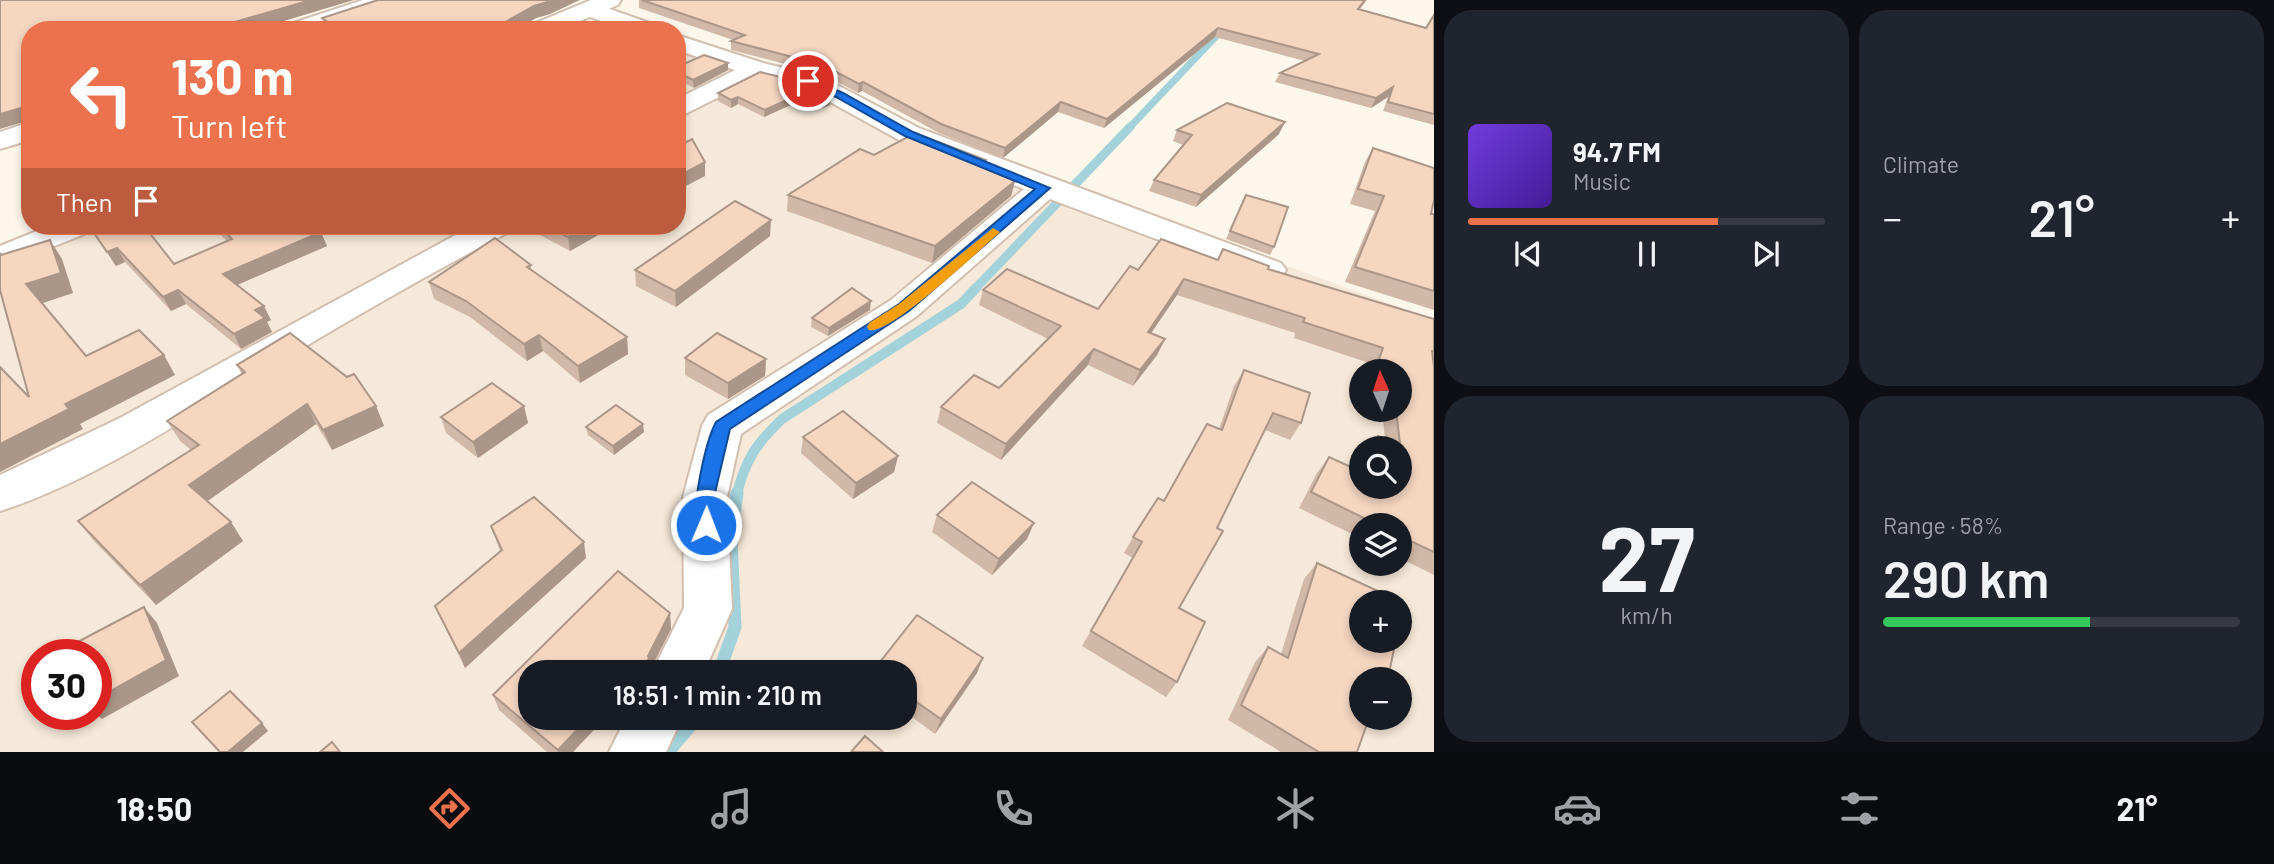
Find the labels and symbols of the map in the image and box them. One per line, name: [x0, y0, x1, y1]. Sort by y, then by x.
pin: [778, 51, 838, 111]
north arrow: [1349, 359, 1412, 422]
position arrow: [669, 488, 743, 562]
speed limit sign: 30: [21, 639, 112, 730]

